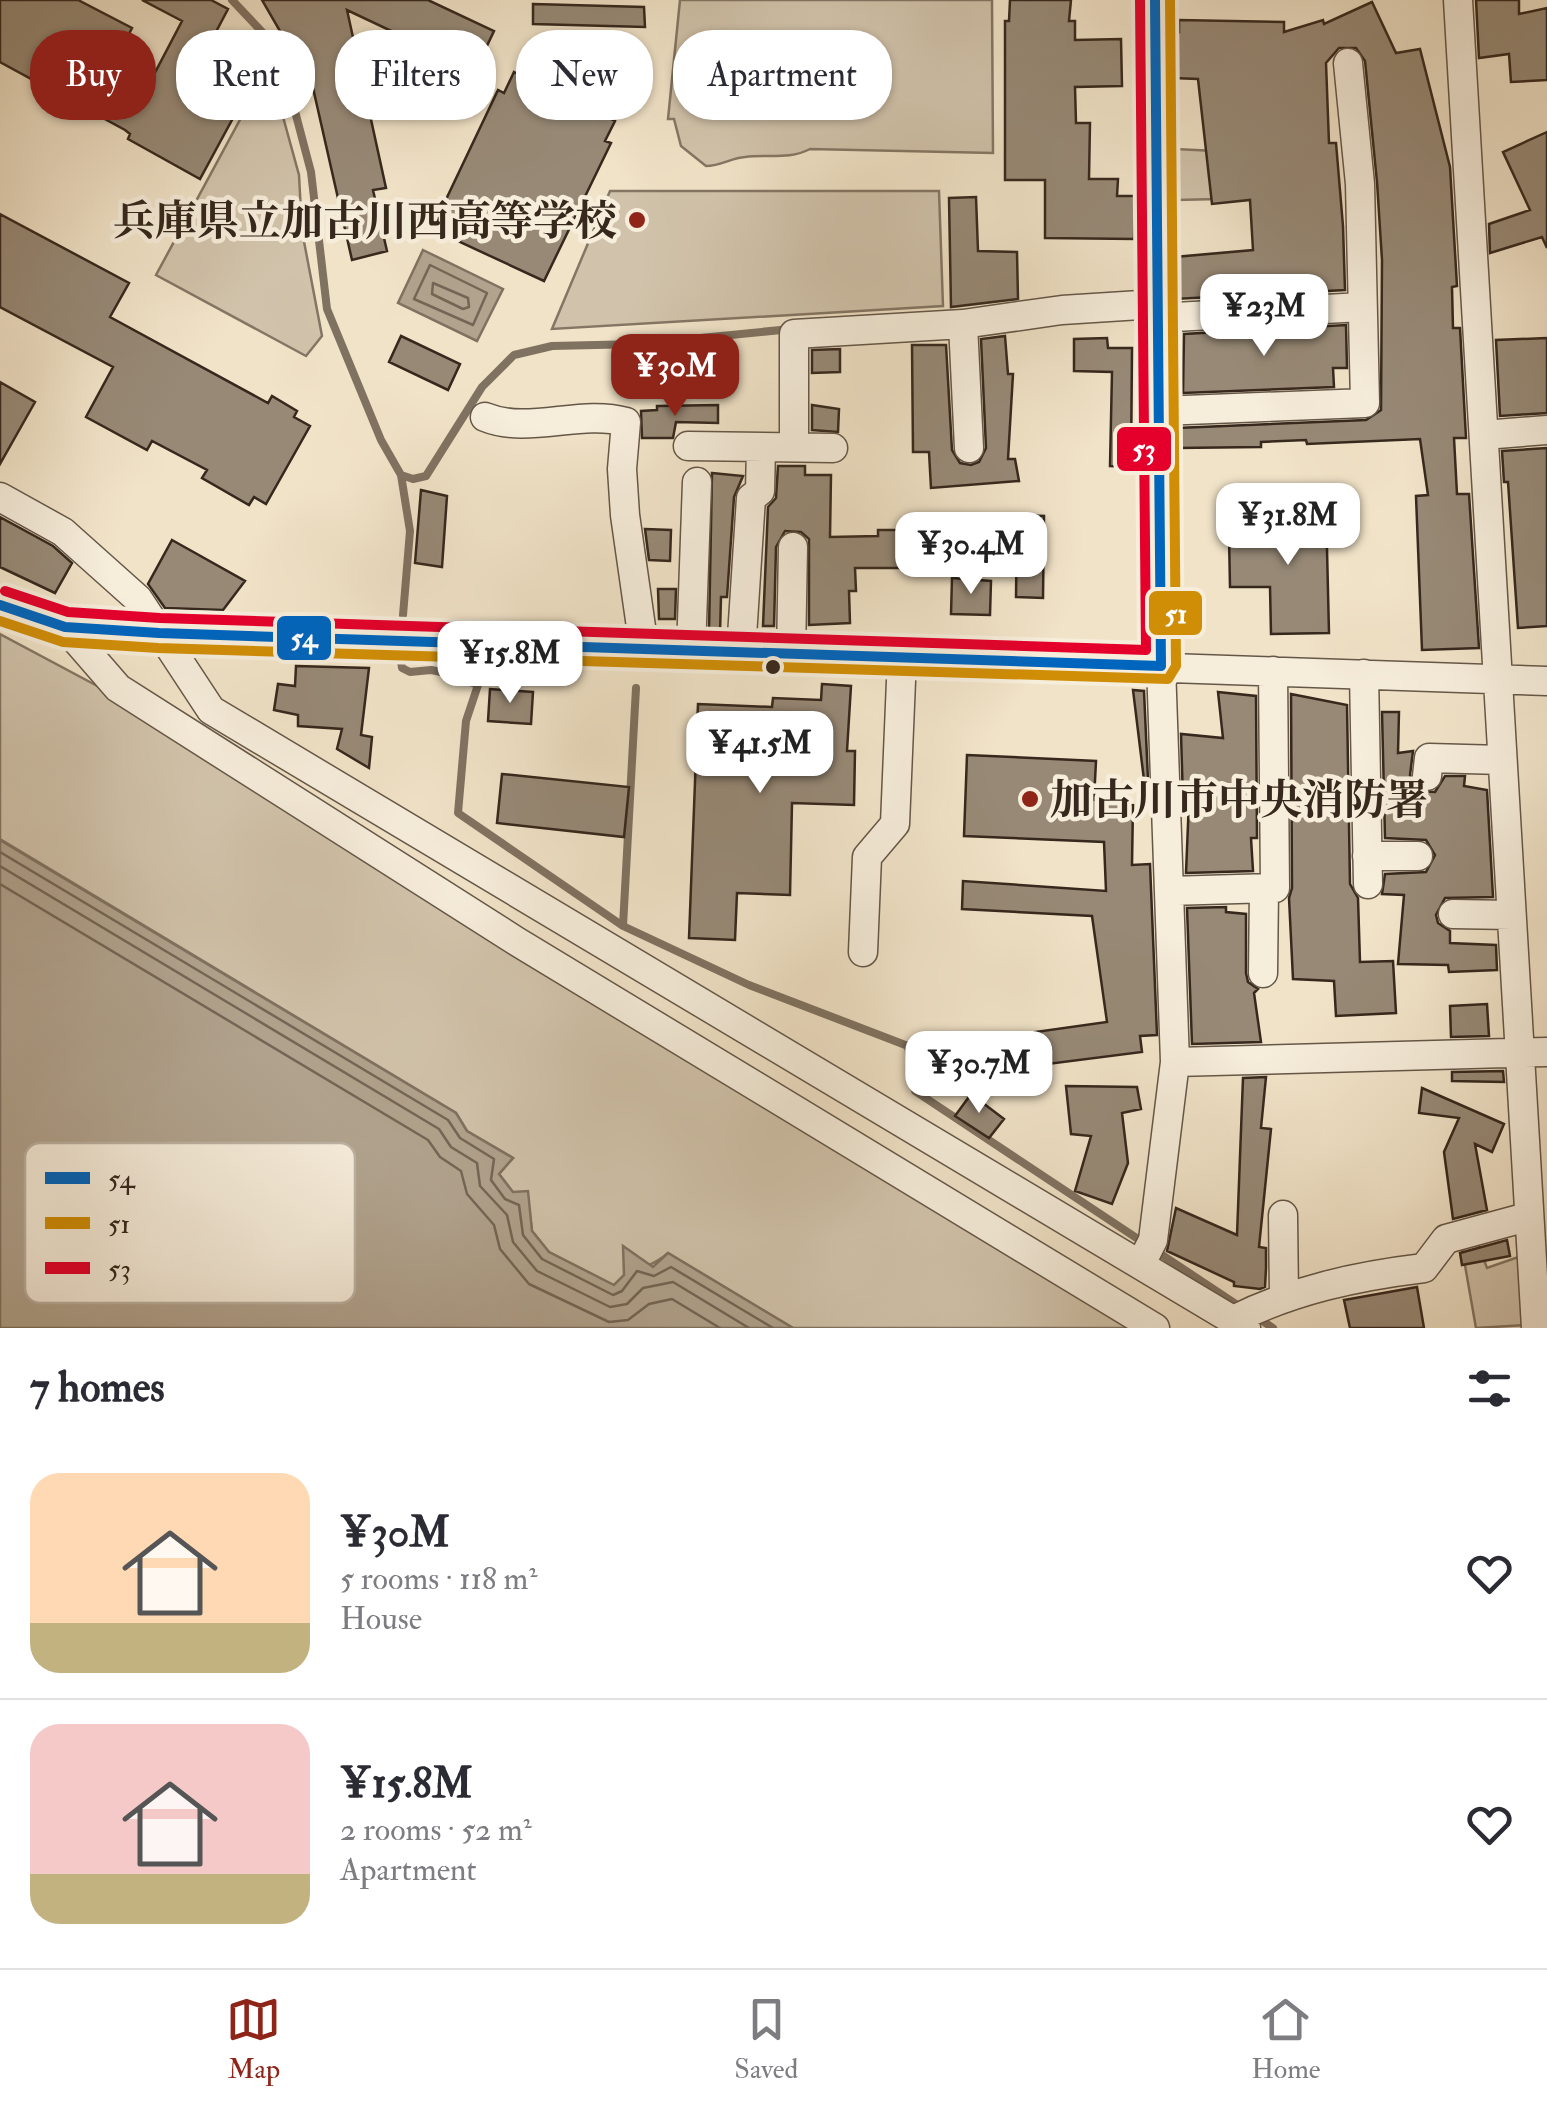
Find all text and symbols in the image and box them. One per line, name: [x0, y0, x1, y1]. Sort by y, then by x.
chip: Buy: [30, 30, 156, 120]
chip: Rent: [176, 30, 315, 120]
chip: Filters: [335, 30, 496, 120]
chip: New: [516, 30, 653, 120]
chip: Apartment: [673, 30, 892, 120]
place label: 兵庫県立加古川西高等学校: [113, 196, 617, 248]
marker: 兵庫県立加古川西高等学校: [626, 209, 648, 231]
pin: ¥23M: [1205, 274, 1323, 359]
text: ¥23M: [1222, 286, 1306, 326]
pin: ¥30M: [616, 334, 734, 419]
text: ¥30M: [633, 346, 717, 386]
line badge: 53: [1115, 425, 1173, 473]
text: 53: [1132, 432, 1156, 467]
pin: ¥31.8M: [1207, 483, 1369, 568]
text: ¥31.8M: [1238, 495, 1338, 535]
pin: ¥30.4M: [890, 512, 1052, 597]
text: ¥30.4M: [917, 524, 1025, 564]
line badge: 51: [1147, 589, 1204, 637]
text: 51: [1165, 597, 1187, 632]
line badge: 54: [275, 614, 333, 662]
text: 54: [291, 621, 319, 656]
pin: ¥15.8M: [429, 621, 591, 706]
text: ¥15.8M: [459, 633, 561, 673]
unlabelled marker: [763, 657, 783, 677]
pin: ¥41.5M: [679, 711, 841, 796]
text: ¥41.5M: [708, 723, 812, 763]
place label: 加古川市中央消防署: [1050, 775, 1428, 827]
marker: 加古川市中央消防署: [1019, 788, 1041, 810]
pin: ¥30.7M: [898, 1031, 1060, 1116]
text: ¥30.7M: [927, 1043, 1031, 1083]
legend: [25, 1143, 355, 1303]
text: 54: [108, 1162, 137, 1197]
text: 51: [108, 1207, 130, 1242]
text: 53: [108, 1252, 131, 1287]
icon: filters: [1462, 1361, 1517, 1416]
text: 7 homes: [30, 1362, 165, 1414]
text: ¥30M: [340, 1507, 450, 1559]
icon: home: [110, 1513, 230, 1633]
icon: heart: [1462, 1546, 1517, 1601]
text: 5 rooms · 118 m²: [340, 1559, 537, 1599]
text: House: [340, 1599, 422, 1639]
text: ¥15.8M: [340, 1758, 473, 1810]
icon: home: [110, 1764, 230, 1884]
icon: heart: [1462, 1797, 1517, 1852]
text: 2 rooms · 52 m²: [340, 1810, 532, 1850]
text: Apartment: [340, 1850, 477, 1890]
tab: Map: [226, 1992, 281, 2087]
tab: Saved: [734, 1992, 798, 2087]
tab: Home: [1251, 1992, 1321, 2087]

